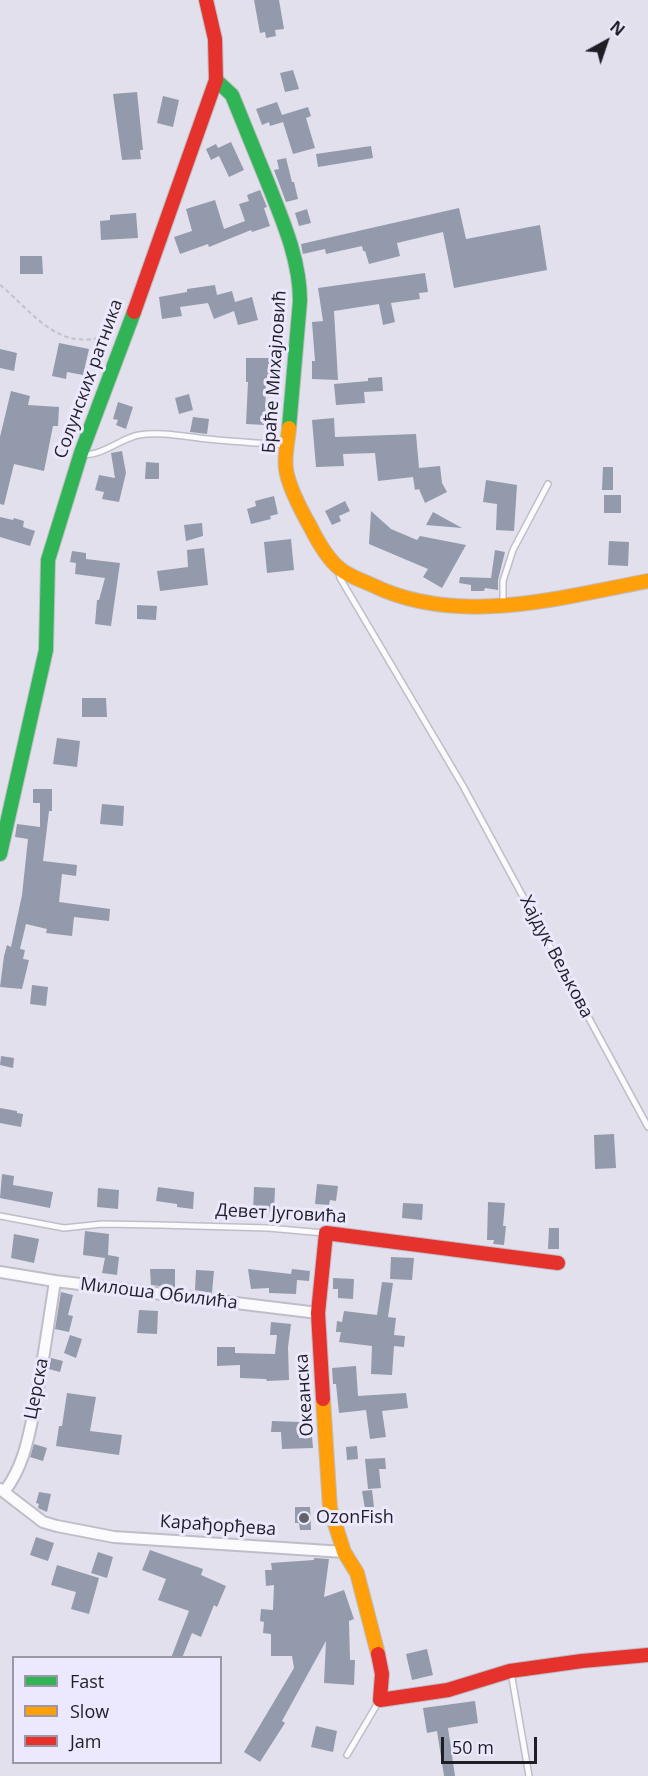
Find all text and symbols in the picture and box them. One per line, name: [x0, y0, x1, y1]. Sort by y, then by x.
north arrow: [576, 12, 636, 72]
text: N: [606, 16, 630, 41]
street label: Браће Михајловић: [259, 290, 291, 454]
street label: Солунских ратника: [50, 296, 128, 462]
street label: Хајдук Вељкова: [515, 892, 597, 1022]
street label: Девет Југовића: [215, 1200, 347, 1228]
street label: Милоша Обилића: [79, 1274, 239, 1314]
street label: Океанска: [291, 1353, 319, 1437]
street label: Церска: [20, 1356, 54, 1422]
place label: OzonFish: [316, 1507, 394, 1529]
street label: Карађорђева: [159, 1511, 277, 1541]
marker: OzonFish: [297, 1511, 311, 1525]
legend: [12, 1656, 222, 1764]
text: Fast: [70, 1669, 104, 1693]
text: Slow: [70, 1699, 109, 1723]
scale bar: [444, 1725, 540, 1763]
text: Jam: [70, 1729, 102, 1753]
text: 50 m: [452, 1735, 494, 1759]

